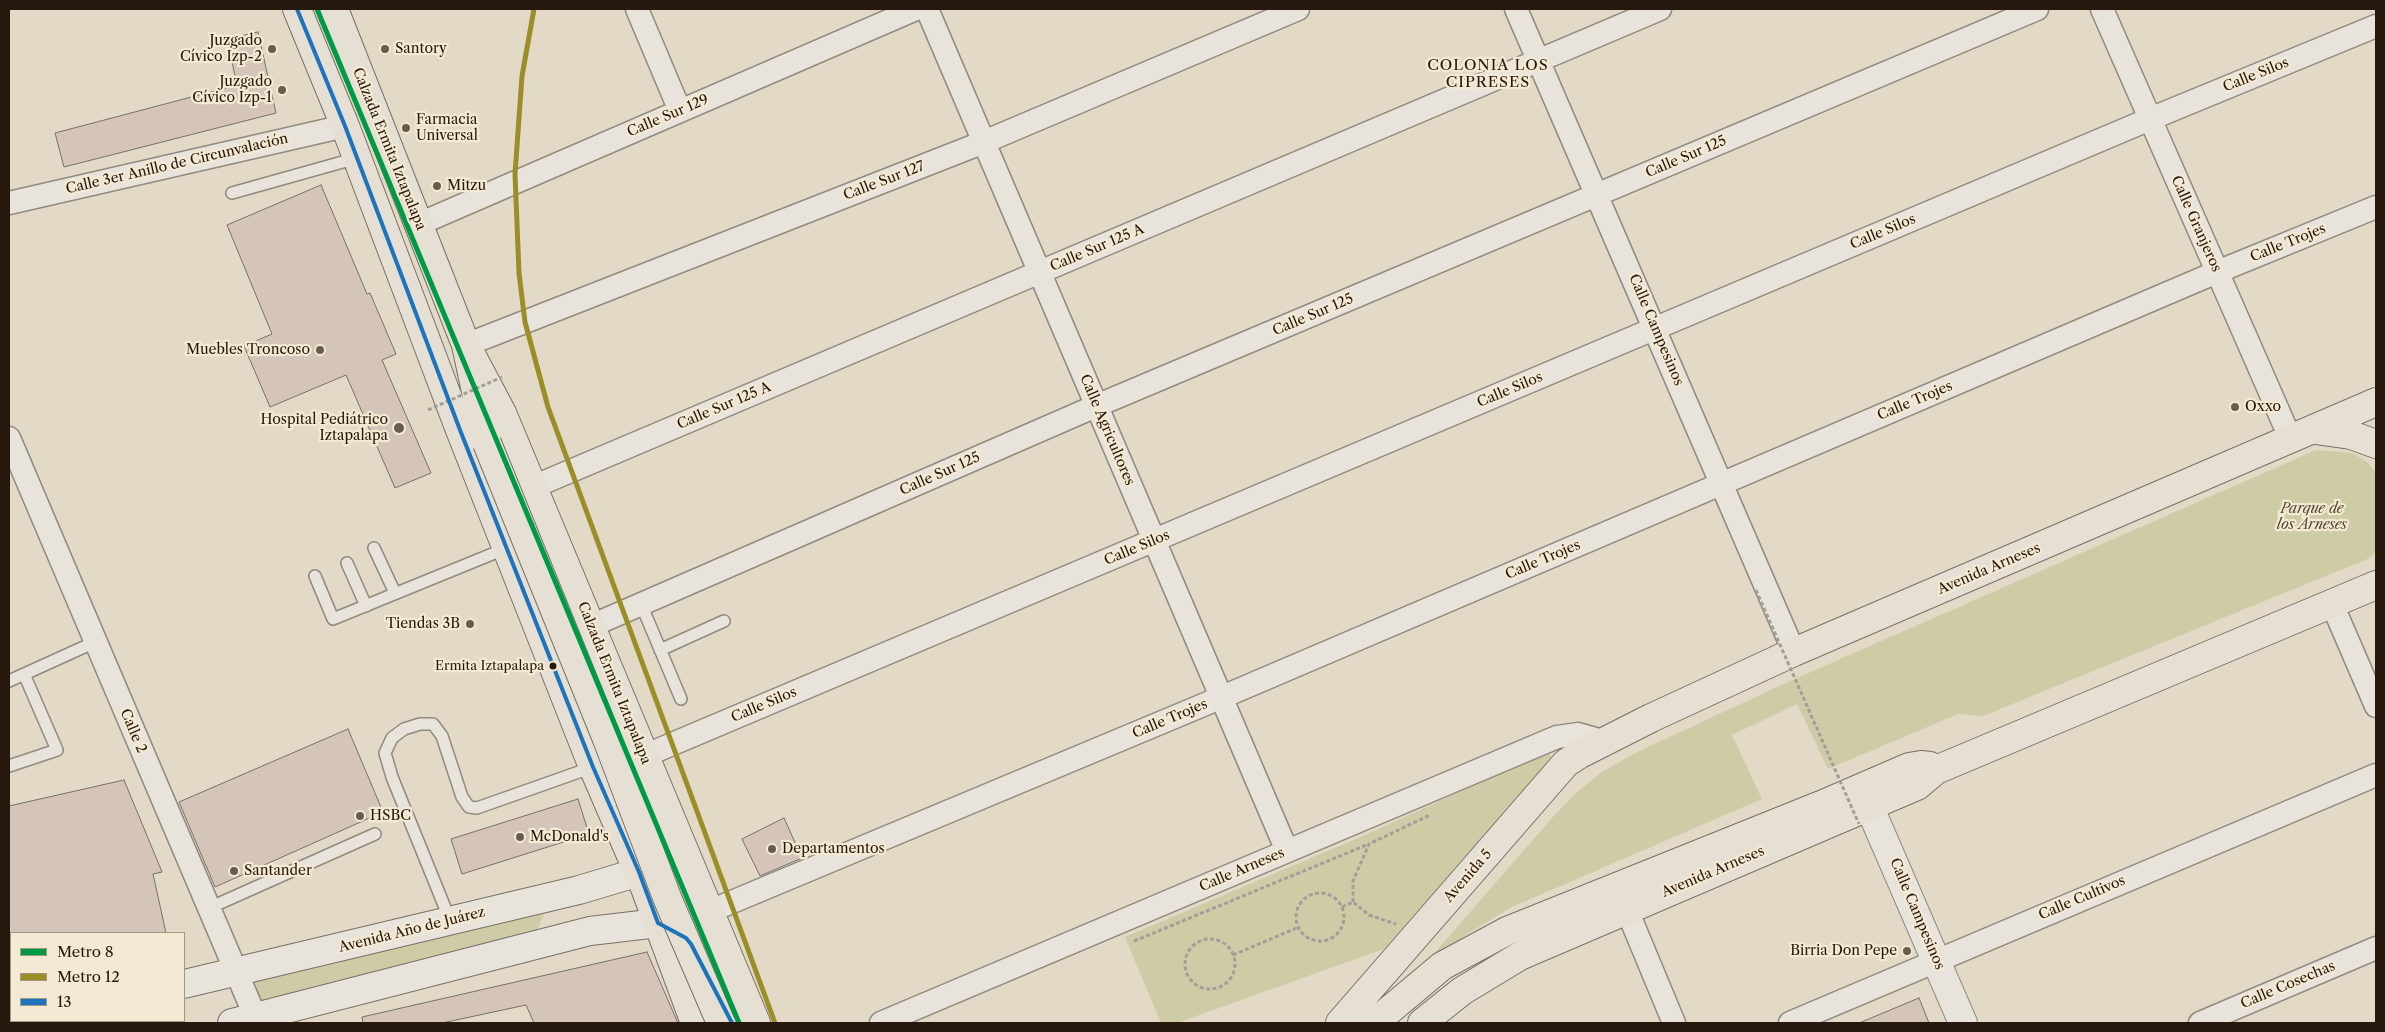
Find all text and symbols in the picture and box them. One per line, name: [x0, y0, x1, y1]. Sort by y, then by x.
place label: Juzgado Cívico Izp-2: [180, 33, 262, 65]
place label: Santory: [395, 41, 447, 57]
marker: Juzgado Cívico Izp-2: [266, 43, 278, 55]
marker: Santory: [379, 43, 391, 55]
street label: Calle Silos: [2221, 54, 2291, 96]
district label: COLONIA LOS CIPRESES: [1426, 57, 1550, 92]
street label: Calzada Ermita Iztapalapa: [349, 65, 429, 233]
place label: Juzgado Cívico Izp-1: [192, 74, 272, 106]
marker: Juzgado Cívico Izp-1: [276, 84, 288, 96]
street label: Calle Sur 129: [625, 91, 711, 141]
place label: Farmacia Universal: [416, 112, 478, 144]
marker: Farmacia Universal: [400, 122, 412, 134]
street label: Calle 3er Anillo de Circunvalación: [64, 130, 290, 198]
street label: Calle Sur 125: [1643, 132, 1729, 182]
street label: Calle Sur 127: [841, 158, 927, 204]
street label: Calle Granjeros: [2167, 173, 2225, 275]
place label: Mitzu: [447, 178, 486, 194]
marker: Mitzu: [431, 180, 443, 192]
street label: Calle Silos: [1848, 211, 1918, 253]
street label: Calle Trojes: [2248, 220, 2328, 266]
street label: Calle Sur 125 A: [1048, 221, 1146, 275]
street label: Calle Campesinos: [1625, 272, 1687, 388]
street label: Calle Sur 125: [1270, 290, 1356, 340]
place label: Muebles Troncoso: [186, 342, 310, 358]
marker: Muebles Troncoso: [314, 344, 326, 356]
street label: Calle Silos: [1475, 369, 1545, 411]
street label: Calle Agricultores: [1076, 372, 1138, 488]
street label: Calle Trojes: [1875, 378, 1955, 424]
street label: Calle Sur 125 A: [675, 379, 773, 433]
place label: Oxxo: [2245, 399, 2281, 415]
marker: Oxxo: [2229, 401, 2241, 413]
place label: Hospital Pediátrico Iztapalapa: [261, 412, 388, 444]
marker: Hospital Pediátrico Iztapalapa: [392, 421, 406, 435]
street label: Calle Sur 125: [897, 449, 983, 499]
park label: Parque de los Arneses: [2277, 501, 2347, 534]
street label: Calle Silos: [1102, 527, 1172, 569]
street label: Calle Trojes: [1503, 537, 1583, 583]
street label: Avenida Arneses: [1935, 540, 2043, 598]
street label: Calzada Ermita Iztapalapa: [574, 599, 654, 767]
place label: Tiendas 3B: [386, 616, 460, 632]
marker: Tiendas 3B: [464, 618, 476, 630]
place label: Ermita Iztapalapa: [435, 658, 544, 674]
marker: Ermita Iztapalapa: [548, 661, 558, 671]
street label: Calle Silos: [729, 684, 799, 726]
street label: Calle Trojes: [1130, 696, 1210, 742]
street label: Calle 2: [116, 706, 150, 756]
place label: HSBC: [370, 808, 411, 824]
marker: HSBC: [354, 810, 366, 822]
place label: McDonald's: [530, 829, 609, 845]
marker: McDonald's: [514, 831, 526, 843]
place label: Departamentos: [782, 841, 885, 857]
marker: Departamentos: [766, 843, 778, 855]
street label: Avenida Arneses: [1659, 843, 1767, 901]
street label: Calle Arneses: [1197, 844, 1287, 896]
street label: Avenida 5: [1440, 846, 1496, 906]
street label: Calle Campesinos: [1886, 856, 1948, 972]
place label: Santander: [244, 863, 312, 879]
marker: Santander: [228, 865, 240, 877]
street label: Calle Cultivos: [2036, 872, 2128, 924]
street label: Avenida Año de Juárez: [337, 904, 487, 956]
legend: [10, 932, 185, 1022]
text: Metro 8: [57, 942, 114, 961]
place label: Birria Don Pepe: [1790, 943, 1897, 959]
marker: Birria Don Pepe: [1901, 945, 1913, 957]
street label: Calle Cosechas: [2238, 958, 2338, 1012]
text: Metro 12: [57, 967, 120, 986]
text: 13: [57, 992, 72, 1011]

